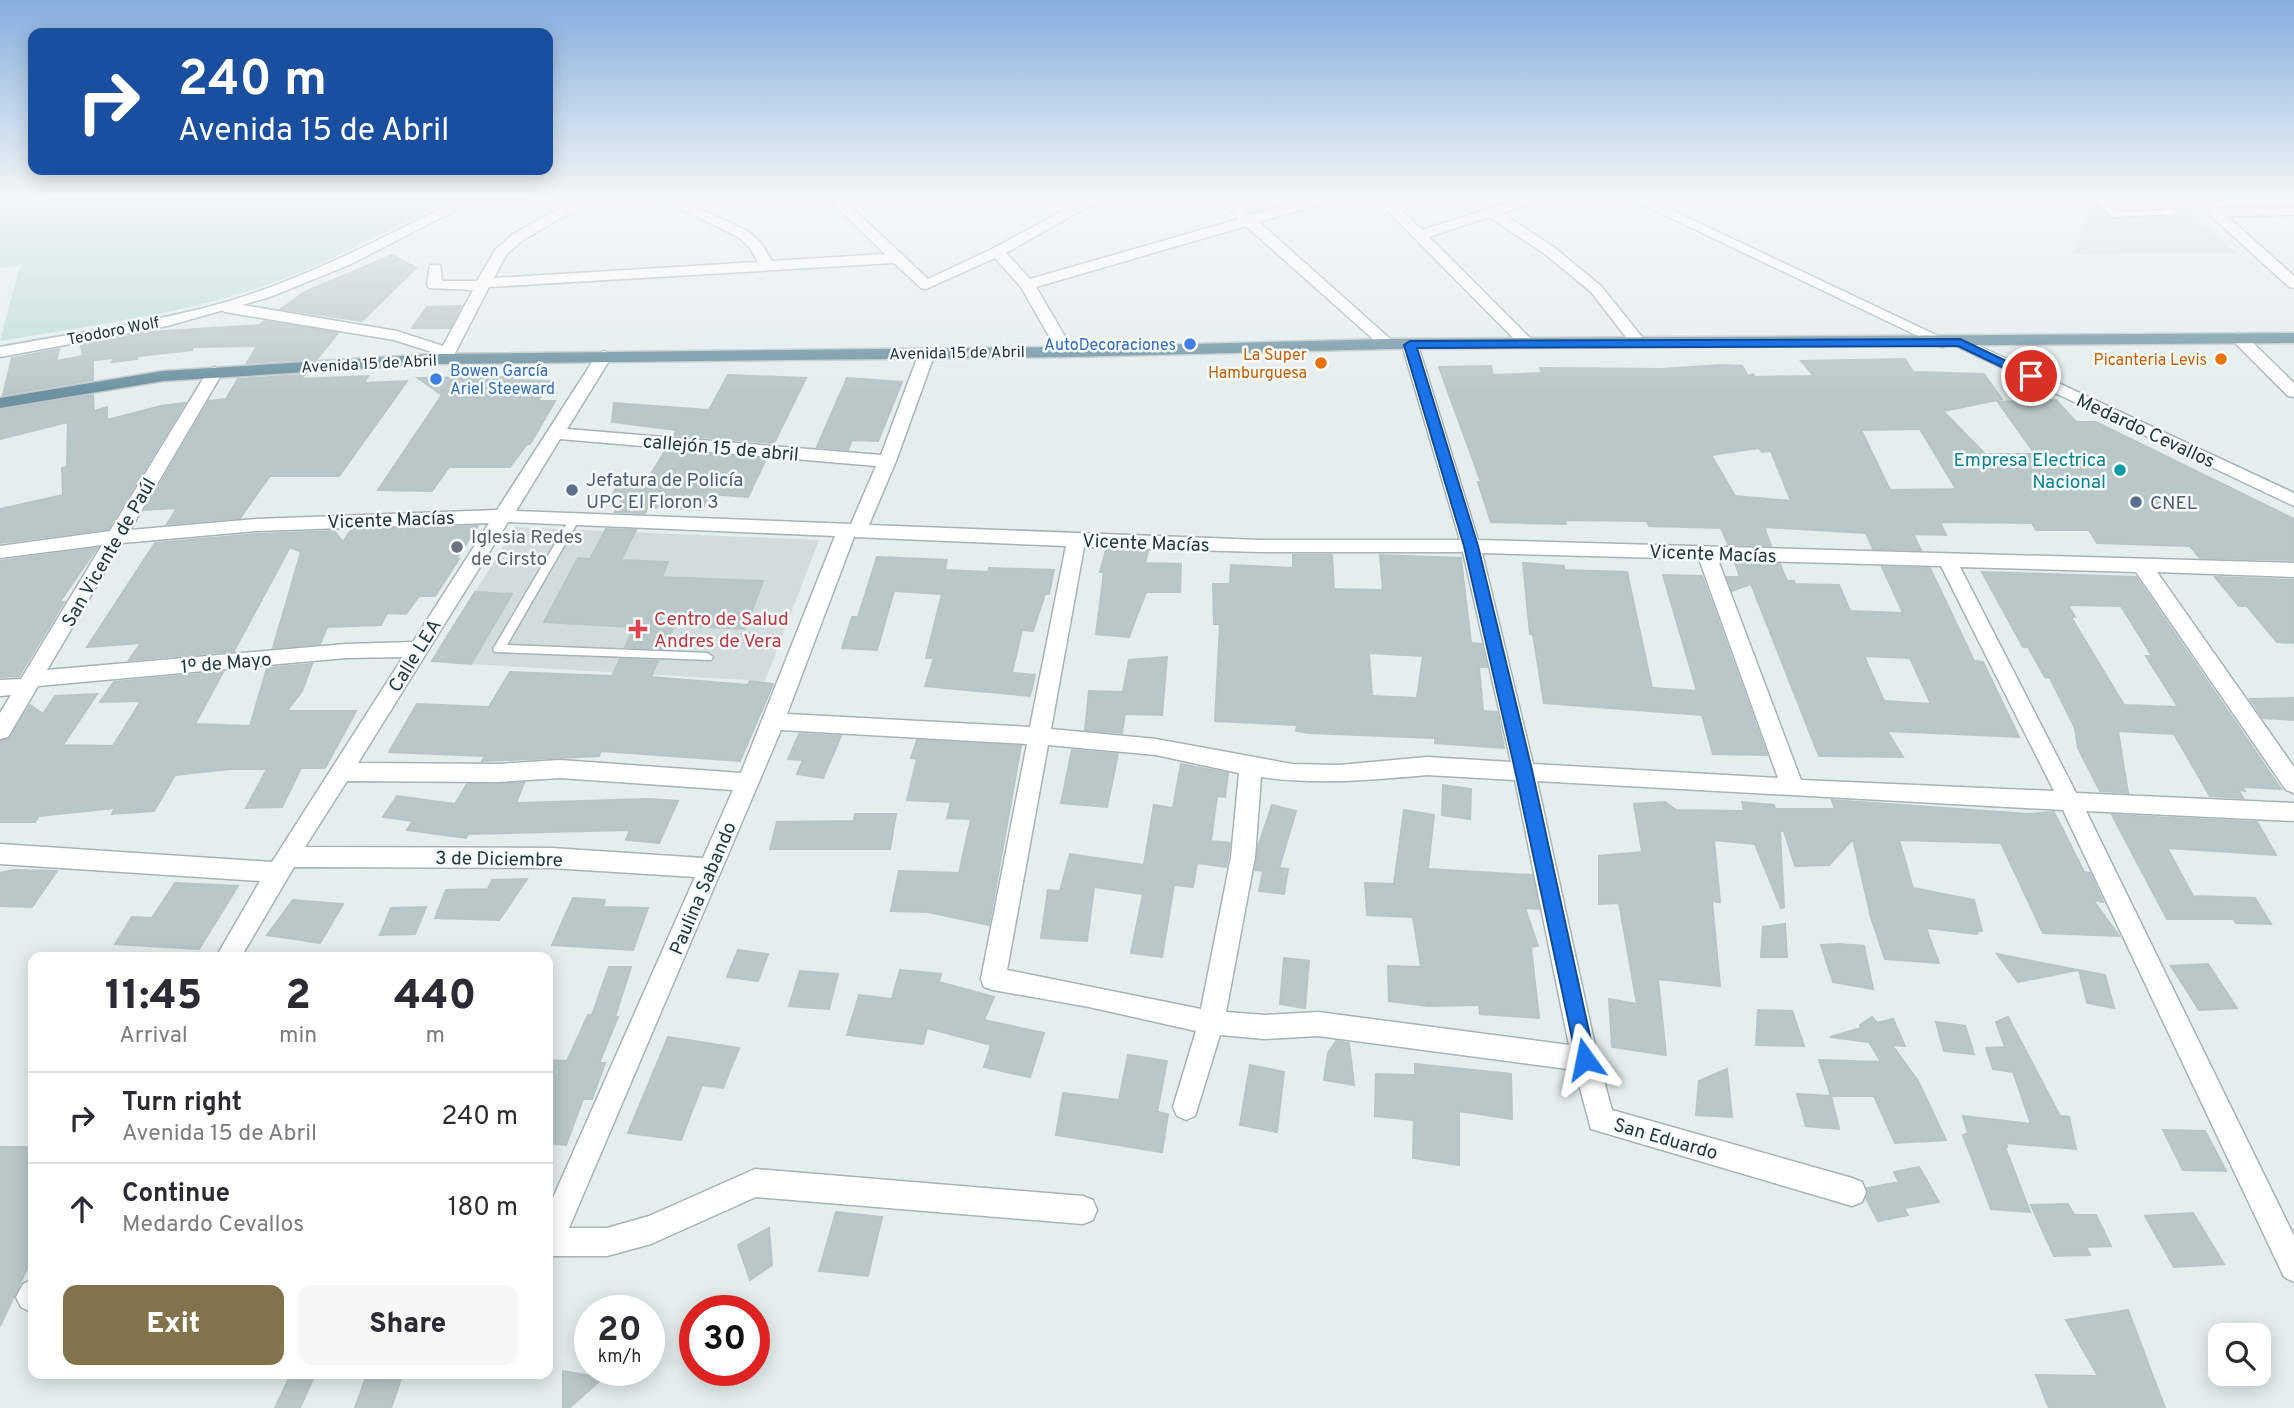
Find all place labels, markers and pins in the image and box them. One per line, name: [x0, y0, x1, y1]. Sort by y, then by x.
place label: AutoDecoraciones: [1044, 336, 1176, 356]
marker: AutoDecoraciones: [1182, 336, 1198, 352]
place label: La Super Hamburguesa: [1208, 346, 1307, 384]
pin: [2001, 346, 2061, 406]
place label: Picanteria Levis: [2094, 351, 2207, 371]
marker: Picanteria Levis: [2213, 351, 2229, 367]
marker: La Super Hamburguesa: [1313, 355, 1329, 371]
place label: Bowen García Ariel Steeward: [450, 362, 555, 400]
marker: Bowen García Ariel Steeward: [428, 371, 444, 387]
place label: Empresa Electrica Nacional: [1954, 449, 2106, 495]
marker: Empresa Electrica Nacional: [2112, 462, 2128, 478]
place label: Jefatura de Policía UPC El Floron 3: [586, 469, 743, 515]
marker: Jefatura de Policía UPC El Floron 3: [564, 482, 580, 498]
place label: CNEL: [2150, 492, 2198, 516]
marker: CNEL: [2128, 494, 2144, 510]
place label: Iglesia Redes de Cirsto: [471, 526, 583, 572]
marker: Iglesia Redes de Cirsto: [449, 539, 465, 555]
place label: Centro de Salud Andres de Vera: [654, 608, 789, 654]
marker: Centro de Salud Andres de Vera: [628, 619, 648, 639]

